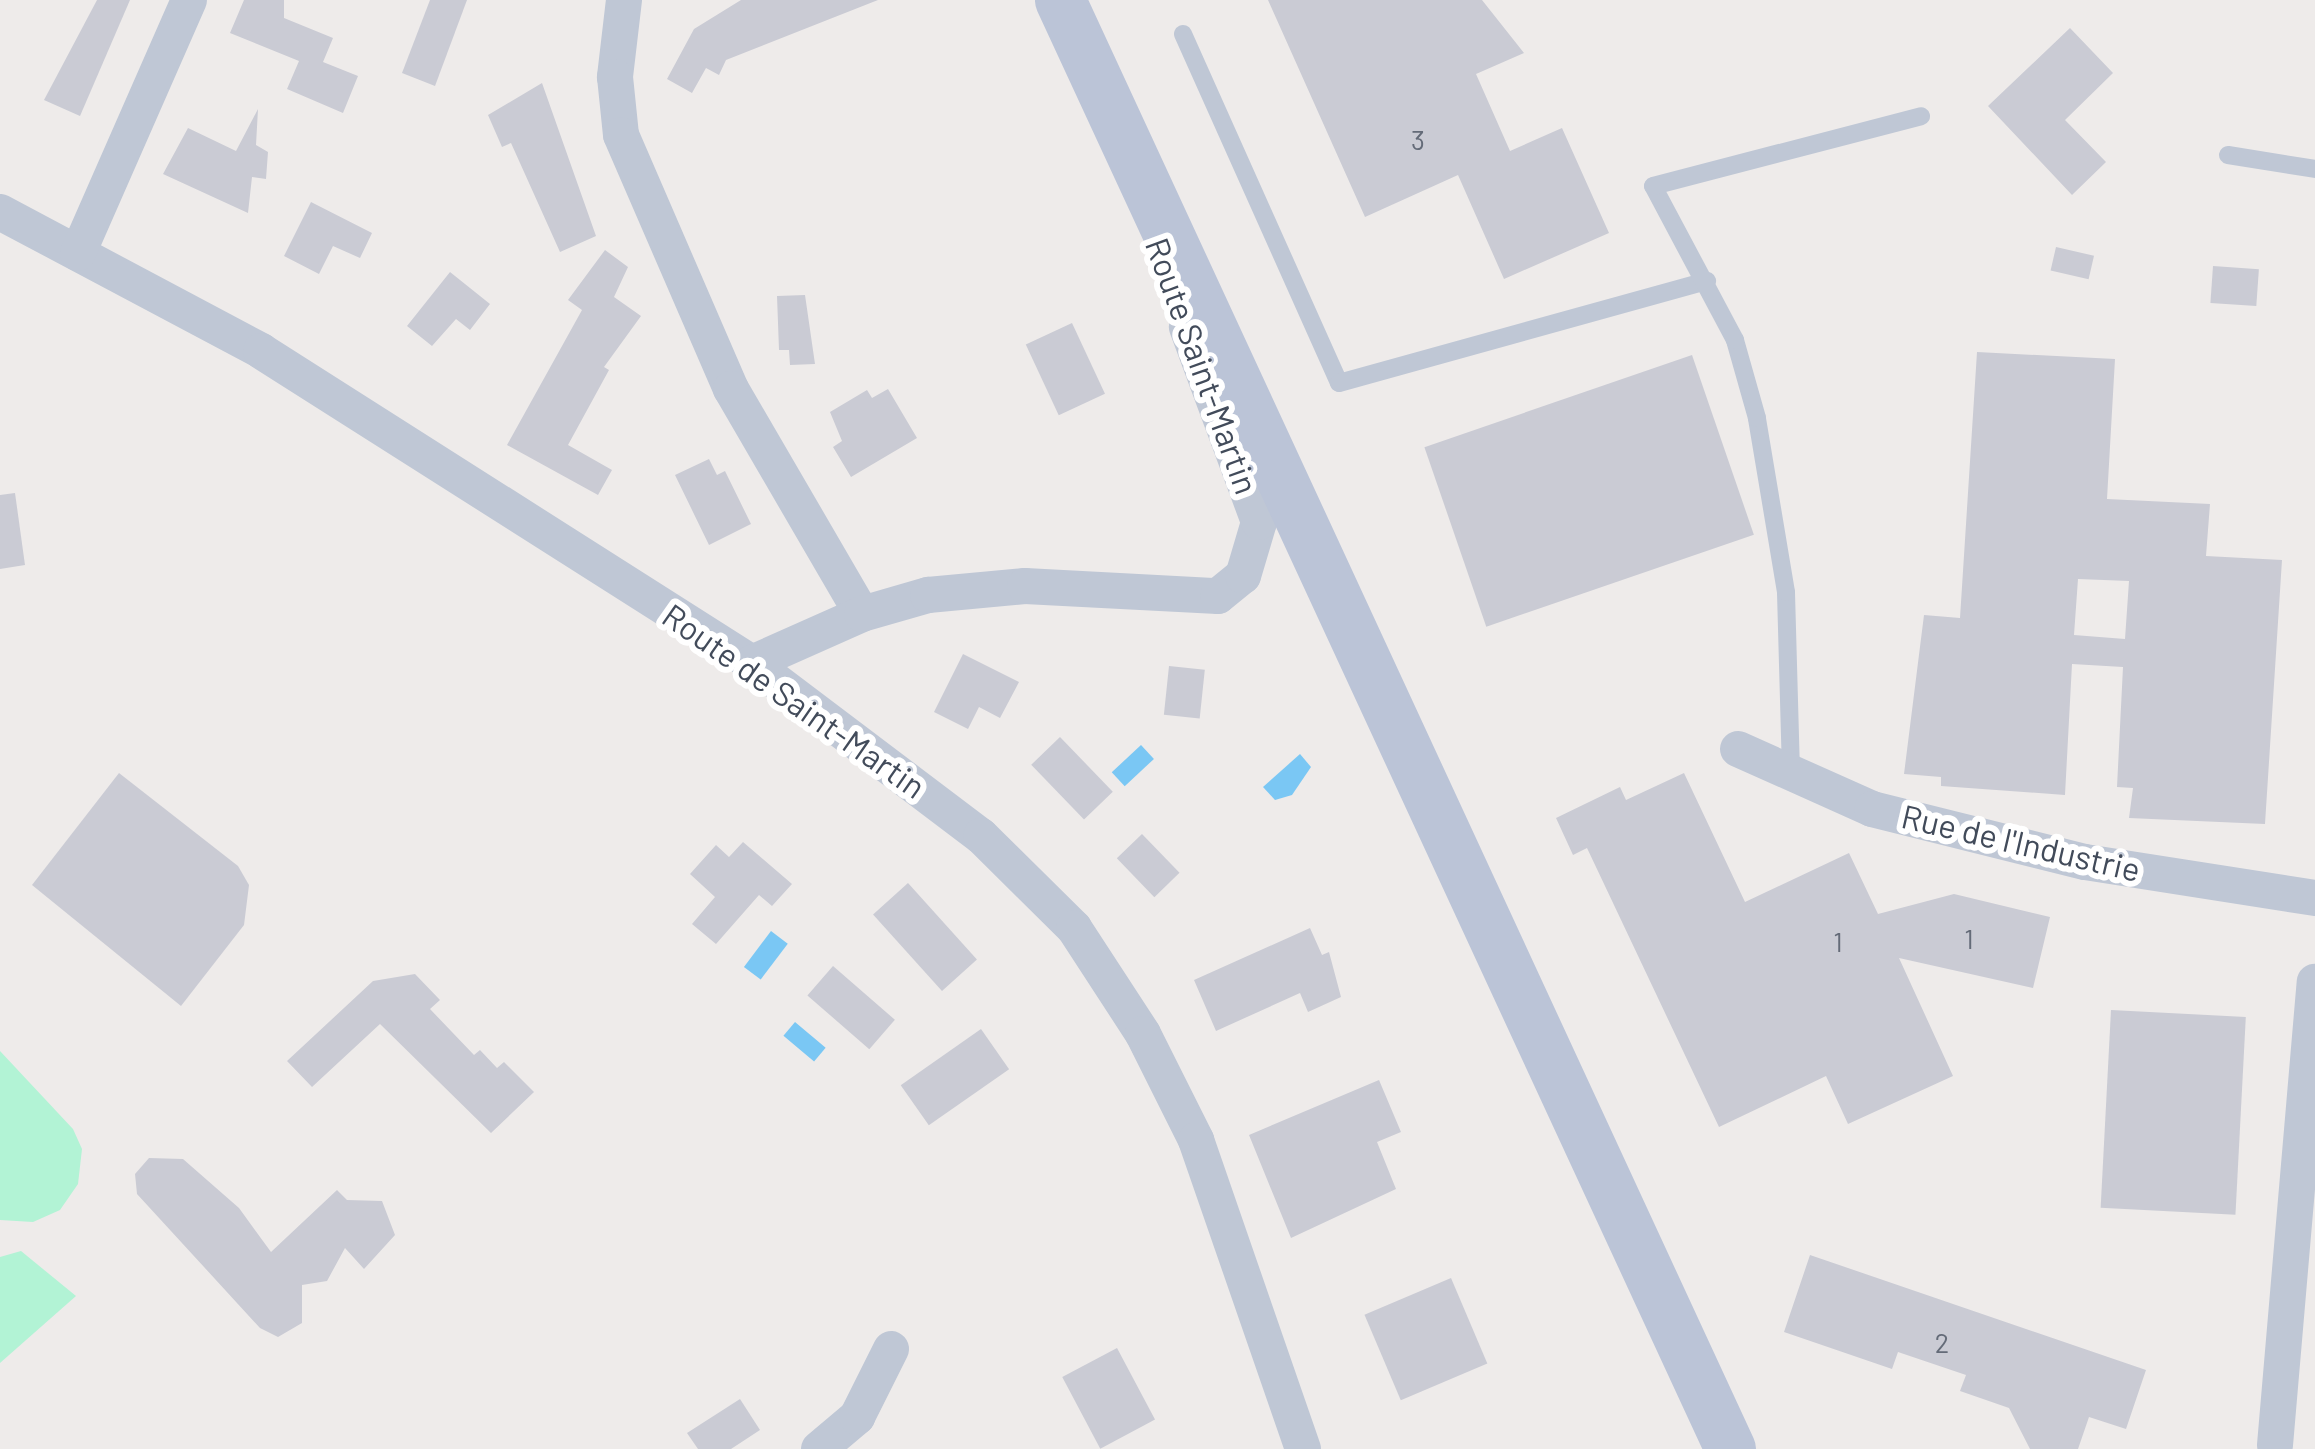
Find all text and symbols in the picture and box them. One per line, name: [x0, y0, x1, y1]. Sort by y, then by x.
house number: 3: [1411, 124, 1425, 156]
street label: Route Saint-Martin: [1137, 233, 1267, 499]
street label: Route de Saint-Martin: [655, 595, 933, 807]
street label: Rue de l'Industrie: [1898, 796, 2144, 890]
house number: 1: [1964, 923, 1974, 955]
house number: 1: [1833, 926, 1843, 958]
house number: 2: [1935, 1327, 1949, 1359]

